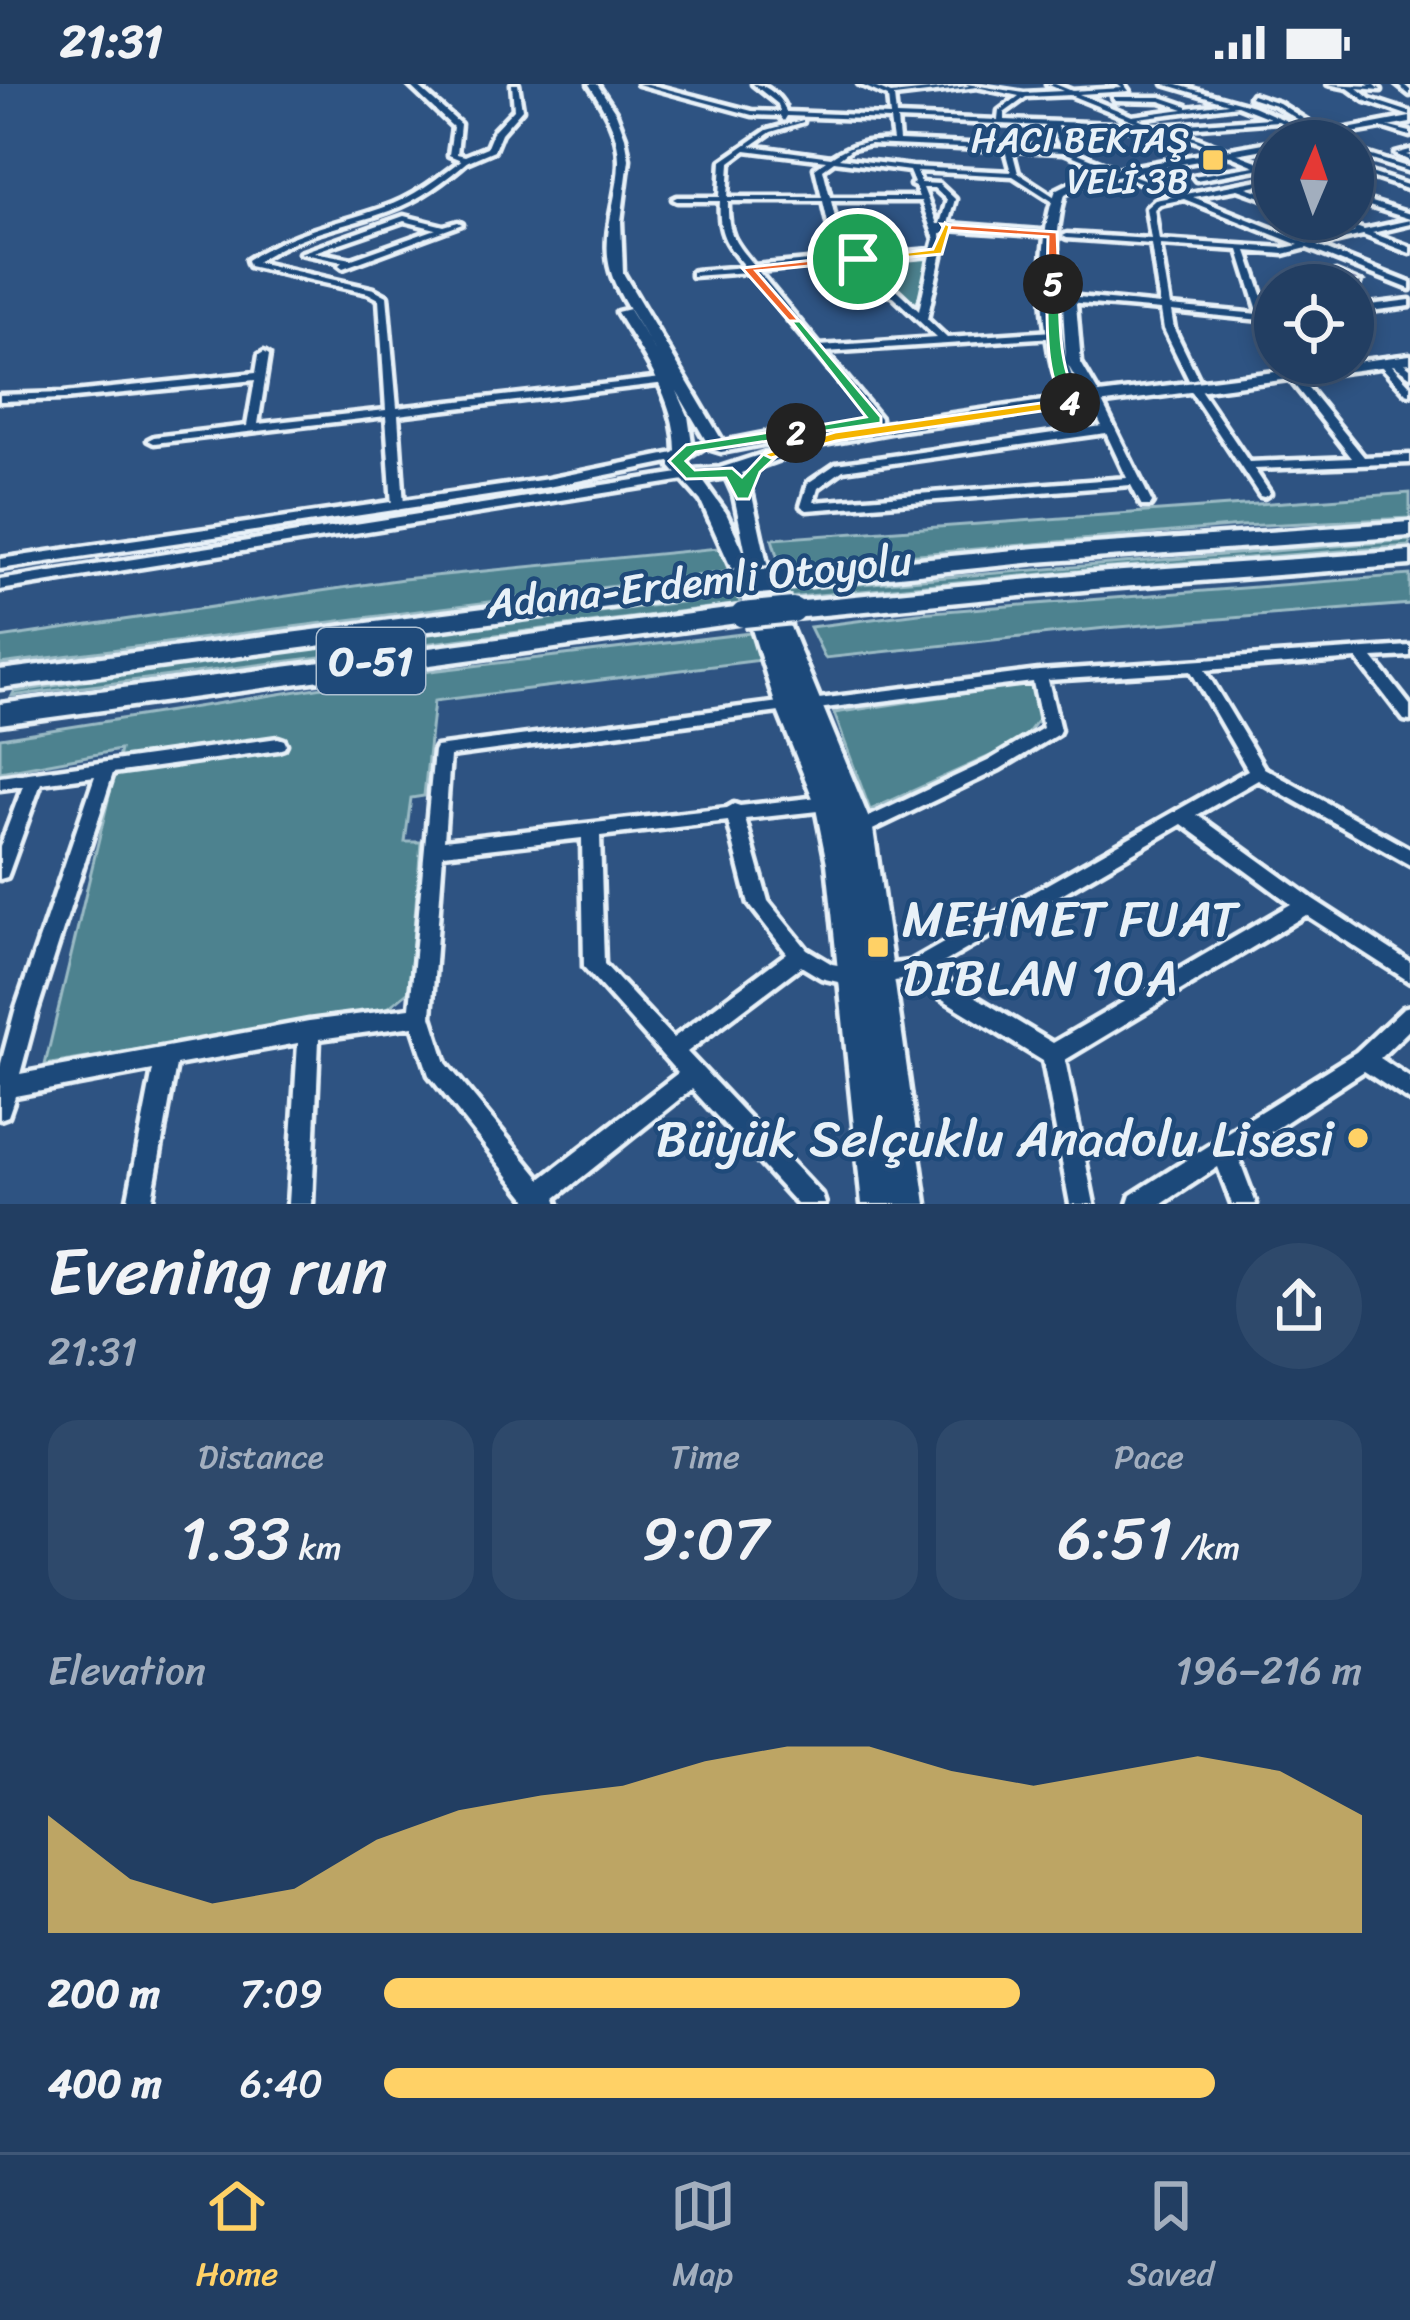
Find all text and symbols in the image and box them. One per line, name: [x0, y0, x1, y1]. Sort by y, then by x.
text: 21:31: [60, 2, 163, 82]
place label: HACI BEKTAŞ VELİ 3B: [971, 108, 1189, 213]
north arrow: [1254, 120, 1374, 240]
map controls: [1254, 120, 1374, 384]
marker: HACI BEKTAŞ VELİ 3B: [1200, 147, 1226, 173]
pin: [807, 208, 909, 310]
icon: arrive: [825, 226, 891, 292]
pin: 5: [1023, 254, 1083, 314]
text: 5: [1043, 255, 1063, 313]
button: locate: [1254, 264, 1374, 384]
pin: 4: [1040, 373, 1100, 433]
text: 4: [1060, 374, 1080, 432]
pin: 2: [766, 403, 826, 463]
text: 2: [786, 404, 806, 462]
street label: Adana-Erdemli Otoyolu: [482, 523, 916, 641]
road number: O-51: [317, 628, 425, 694]
place label: MEHMET FUAT DIBLAN 10A: [902, 874, 1241, 1023]
marker: MEHMET FUAT DIBLAN 10A: [865, 934, 891, 960]
place label: Büyük Selçuklu Anadolu Lisesi: [656, 1094, 1335, 1184]
marker: Büyük Selçuklu Anadolu Lisesi: [1345, 1125, 1371, 1151]
text: Evening run: [48, 1213, 388, 1330]
button: share: [1236, 1243, 1362, 1369]
text: 21:31: [48, 1317, 137, 1386]
text: Distance: [198, 1428, 324, 1486]
text: Time: [670, 1428, 740, 1486]
text: Pace: [1114, 1428, 1184, 1486]
text: 1.33: [180, 1486, 290, 1592]
text: 9:07: [641, 1486, 769, 1592]
text: 6:51: [1058, 1486, 1172, 1592]
text: km: [290, 1519, 342, 1577]
text: /km: [1172, 1519, 1240, 1577]
text: Elevation: [48, 1636, 206, 1705]
text: 196–216 m: [1176, 1636, 1362, 1705]
text: 200 m: [48, 1959, 160, 2028]
text: 7:09: [240, 1959, 323, 2028]
text: 400 m: [48, 2049, 162, 2118]
text: 6:40: [240, 2049, 323, 2118]
tab: Home: [196, 2173, 278, 2303]
tab: Map: [670, 2173, 736, 2303]
tab: Saved: [1127, 2173, 1214, 2303]

